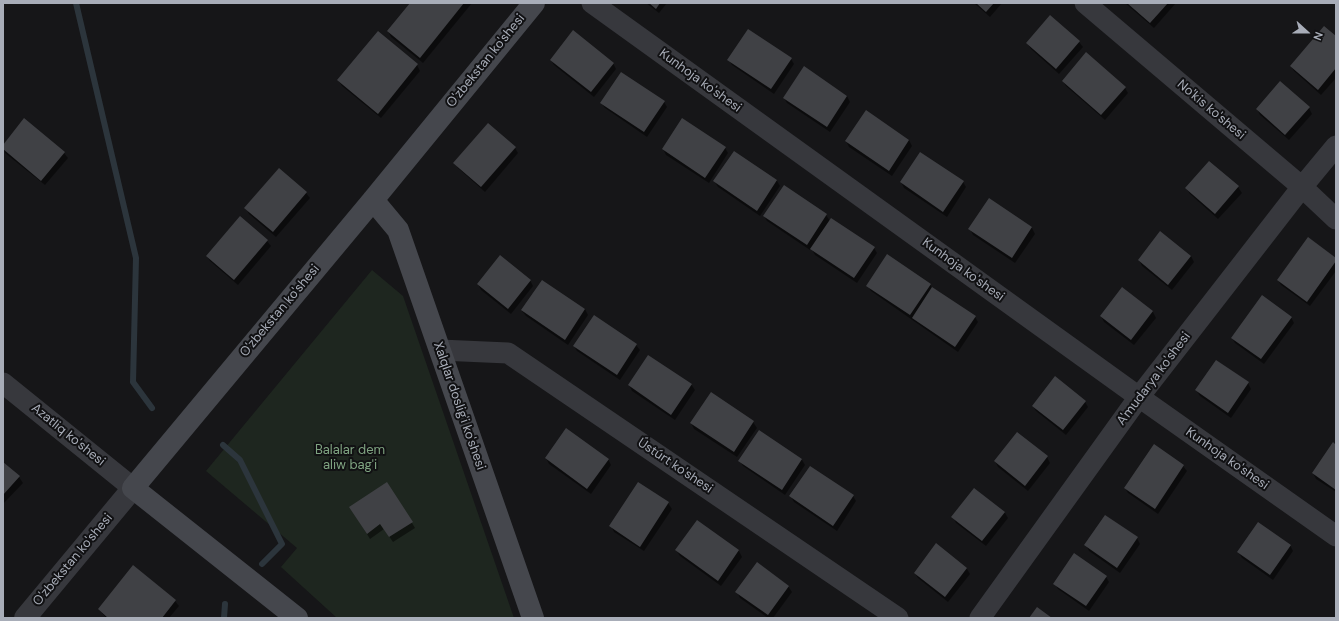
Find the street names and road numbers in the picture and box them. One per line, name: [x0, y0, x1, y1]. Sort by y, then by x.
street label: O'zbekstan ko'shesi: [444, 11, 528, 111]
street label: Kunhoja ko'shesi: [656, 46, 744, 116]
street label: No'kis ko'shesi: [1174, 77, 1248, 143]
street label: Kunhoja ko'shesi: [919, 235, 1007, 305]
street label: O'zbekstan ko'shesi: [237, 262, 323, 360]
street label: A'mudarya ko'shesi: [1114, 329, 1194, 429]
street label: Xalqlar doslig'i ko'shesi: [430, 340, 488, 472]
street label: Azatliq ko'shesi: [28, 400, 108, 470]
street label: Kunhoja ko'shesi: [1183, 425, 1271, 493]
street label: Ústúrt ko'shesi: [635, 435, 715, 497]
street label: O'zbekstan ko'shesi: [30, 511, 116, 609]

